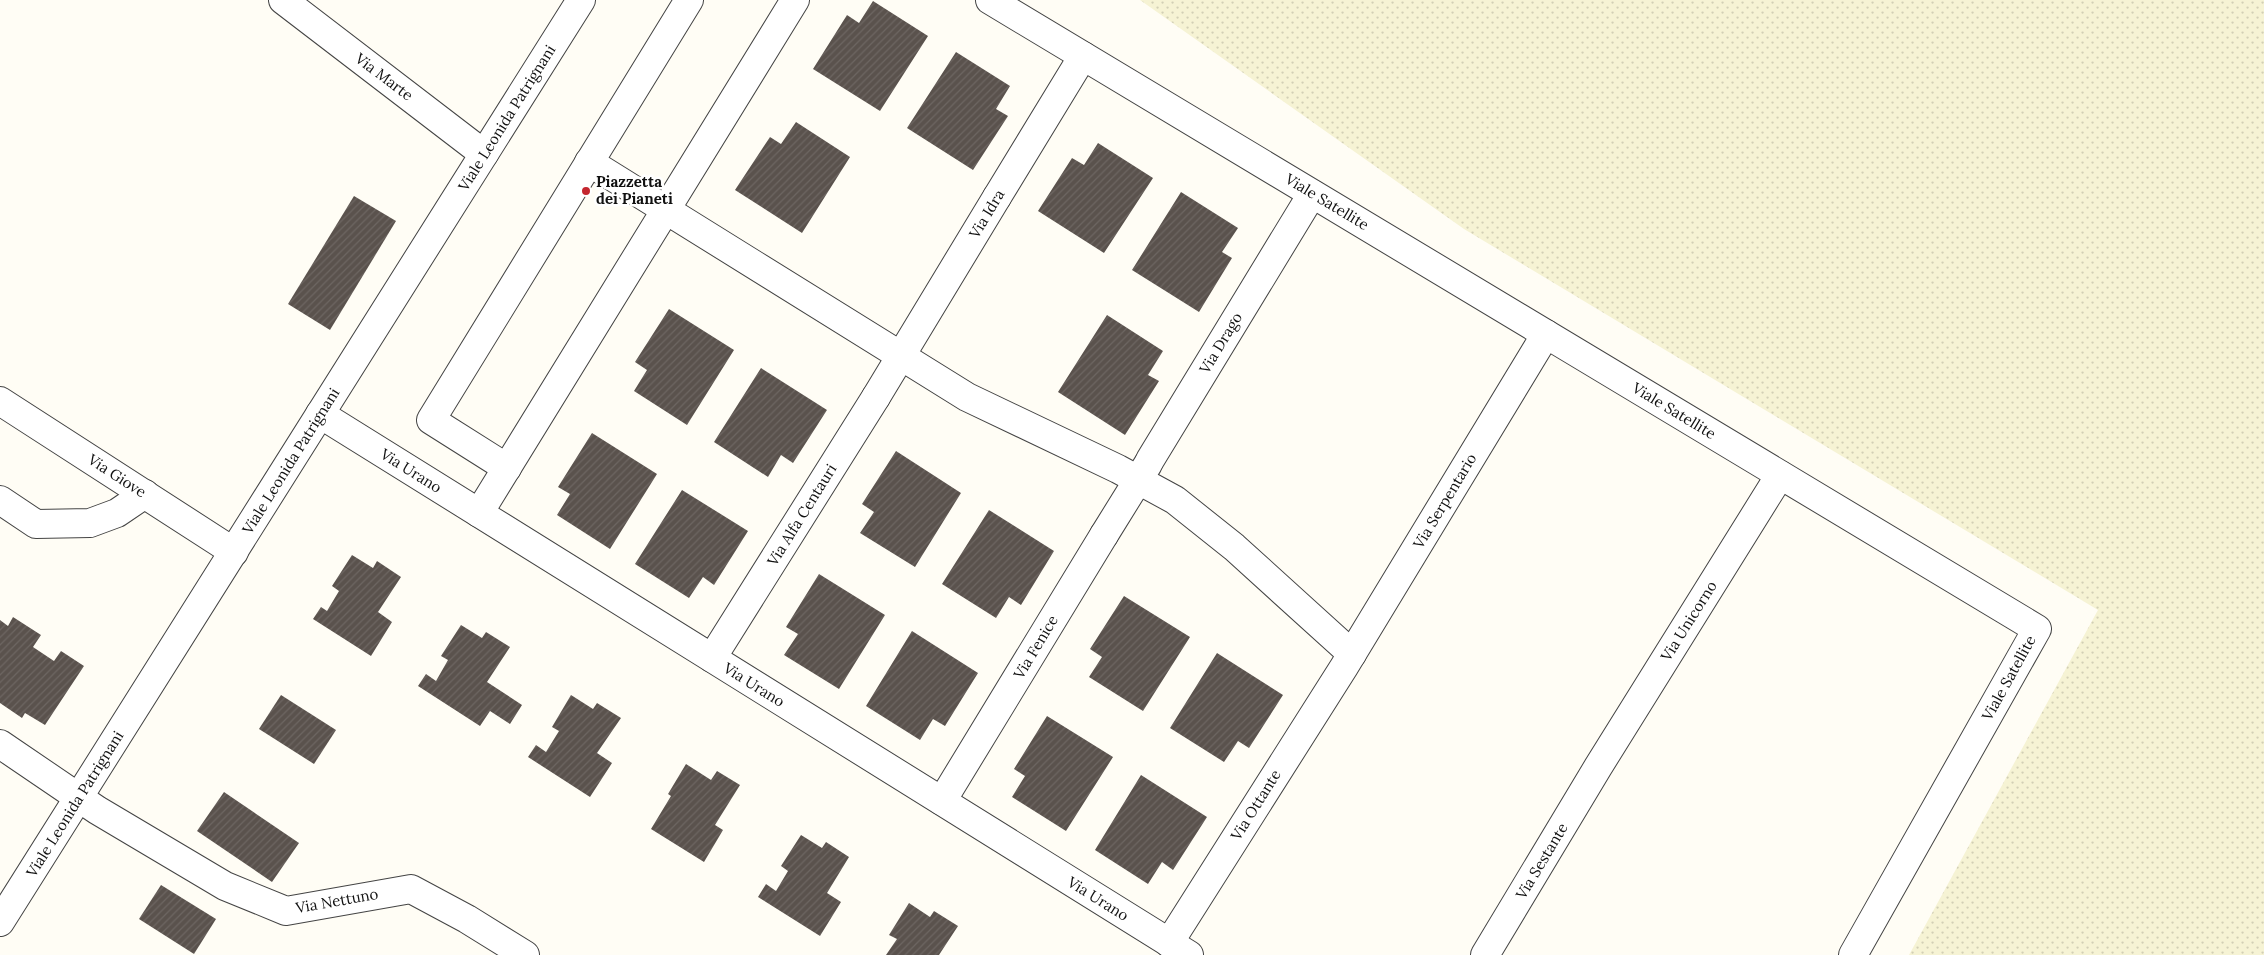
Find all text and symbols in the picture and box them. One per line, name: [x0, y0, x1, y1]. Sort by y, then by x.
street label: Viale Leonida Patrignani: [453, 41, 559, 195]
street label: Via Marte: [351, 48, 417, 105]
street label: Viale Satellite: [1281, 169, 1373, 234]
place label: Piazzetta dei Pianeti: [596, 172, 673, 208]
marker: Piazzetta dei Pianeti: [580, 185, 592, 197]
street label: Via Idra: [964, 186, 1009, 242]
street label: Via Drago: [1194, 309, 1246, 378]
street label: Viale Satellite: [1628, 378, 1720, 443]
street label: Viale Leonida Patrignani: [237, 384, 343, 538]
street label: Via Urano: [376, 444, 446, 497]
street label: Via Giove: [84, 449, 150, 501]
street label: Via Serpentario: [1408, 450, 1481, 553]
street label: Via Alfa Centauri: [762, 460, 840, 570]
street label: Via Unicorno: [1656, 577, 1721, 665]
street label: Via Fenice: [1009, 611, 1062, 683]
street label: Viale Satellite: [1977, 632, 2040, 724]
street label: Via Urano: [719, 658, 789, 711]
street label: Viale Leonida Patrignani: [21, 727, 127, 881]
street label: Via Ottante: [1226, 766, 1285, 844]
street label: Via Sestante: [1511, 819, 1572, 903]
street label: Via Urano: [1063, 872, 1133, 925]
street label: Via Nettuno: [293, 884, 380, 917]

